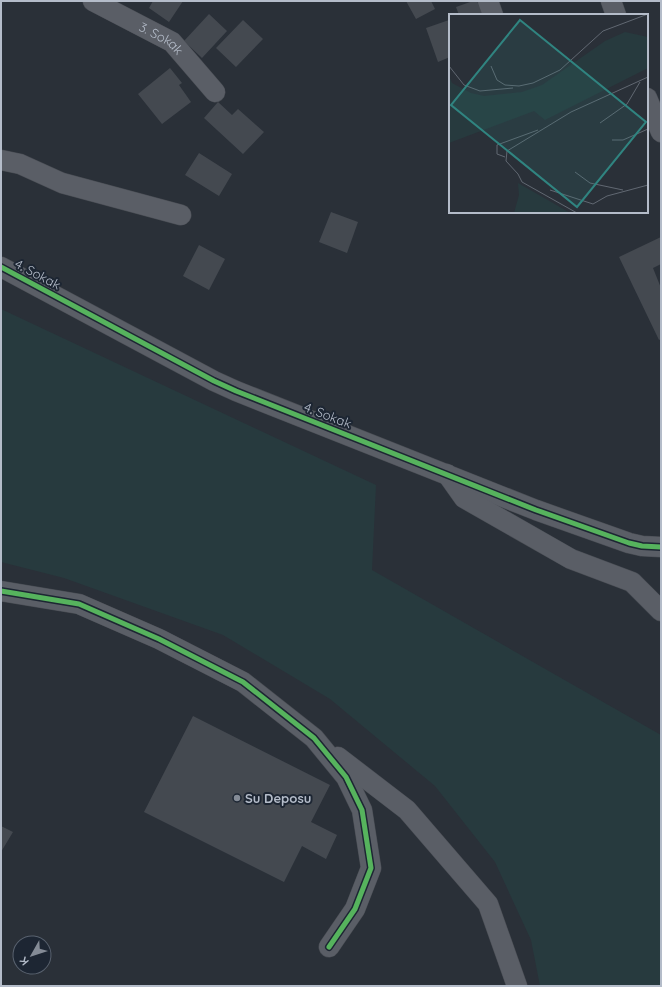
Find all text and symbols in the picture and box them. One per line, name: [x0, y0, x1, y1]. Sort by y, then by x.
inset map: [449, 14, 648, 213]
street label: 3. Sokak: [137, 18, 187, 58]
street label: 4. Sokak: [12, 255, 64, 293]
street label: 4. Sokak: [302, 399, 354, 431]
place label: Su Deposu: [245, 790, 311, 806]
marker: Su Deposu: [232, 793, 242, 803]
north arrow: [12, 935, 52, 975]
text: K: [17, 954, 32, 969]

